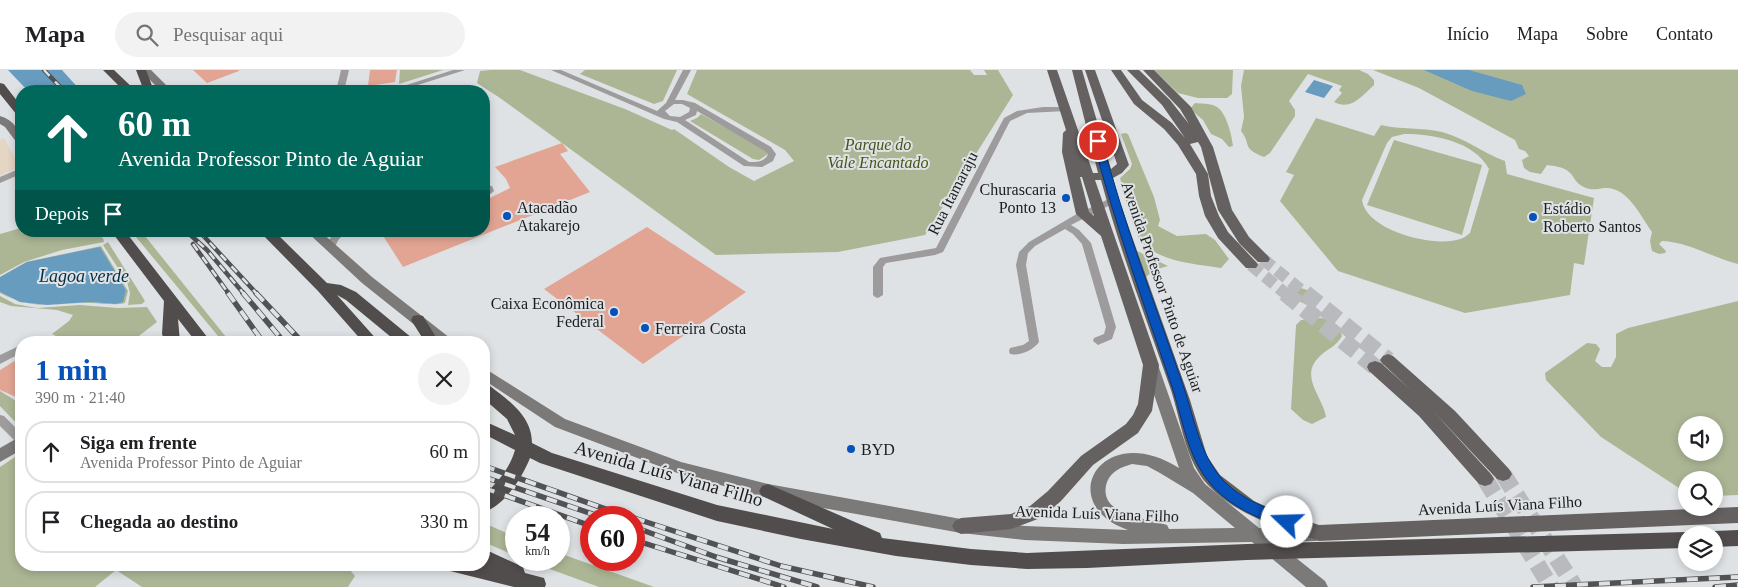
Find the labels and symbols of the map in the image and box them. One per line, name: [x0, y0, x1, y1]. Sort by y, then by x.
pin: [1077, 120, 1119, 162]
park label: Parque do Vale Encantado: [828, 136, 928, 171]
street label: Rua Itamaraju: [924, 149, 982, 238]
street label: Avenida Professor Pinto de Aguiar: [1117, 179, 1207, 396]
place label: Churascaria Ponto 13: [980, 181, 1056, 216]
marker: Churascaria Ponto 13: [1060, 192, 1072, 204]
place label: Atacadão Atakarejo: [517, 199, 580, 235]
place label: Estádio Roberto Santos: [1543, 200, 1641, 235]
marker: Atacadão Atakarejo: [501, 210, 513, 222]
marker: Estádio Roberto Santos: [1527, 211, 1539, 223]
water label: Lagoa verde: [38, 266, 129, 286]
place label: Caixa Econômica Federal: [491, 295, 605, 330]
marker: Caixa Econômica Federal: [608, 306, 620, 318]
place label: Ferreira Costa: [655, 320, 746, 337]
marker: Ferreira Costa: [639, 322, 651, 334]
street label: Avenida Luís Viana Filho: [572, 437, 765, 510]
place label: BYD: [861, 441, 895, 458]
marker: BYD: [845, 443, 857, 455]
street label: Avenida Luís Viana Filho: [1418, 493, 1582, 518]
position arrow: [1260, 495, 1312, 547]
street label: Avenida Luís Viana Filho: [1015, 502, 1179, 525]
speed limit sign: 60: [580, 506, 645, 571]

